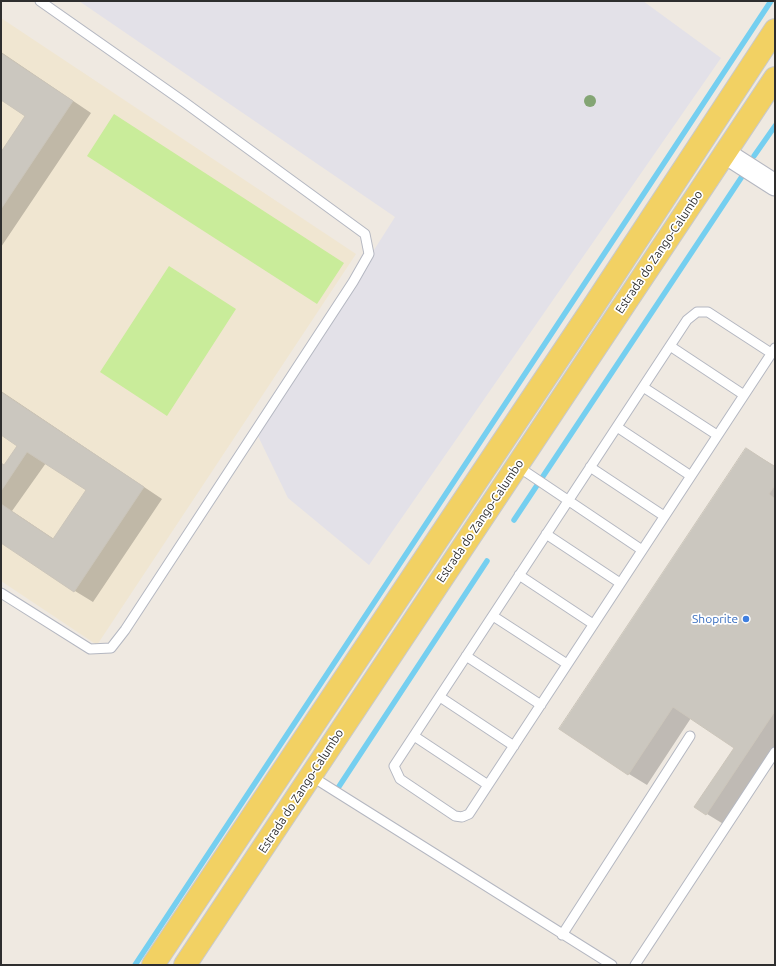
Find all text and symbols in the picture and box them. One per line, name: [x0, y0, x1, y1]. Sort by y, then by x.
street label: Estrada do Zango-Calumbo: [612, 188, 706, 316]
street label: Estrada do Zango-Calumbo: [433, 457, 527, 585]
place label: Shoprite: [692, 612, 738, 626]
marker: Shoprite: [741, 614, 751, 624]
street label: Estrada do Zango-Calumbo: [255, 726, 347, 856]

